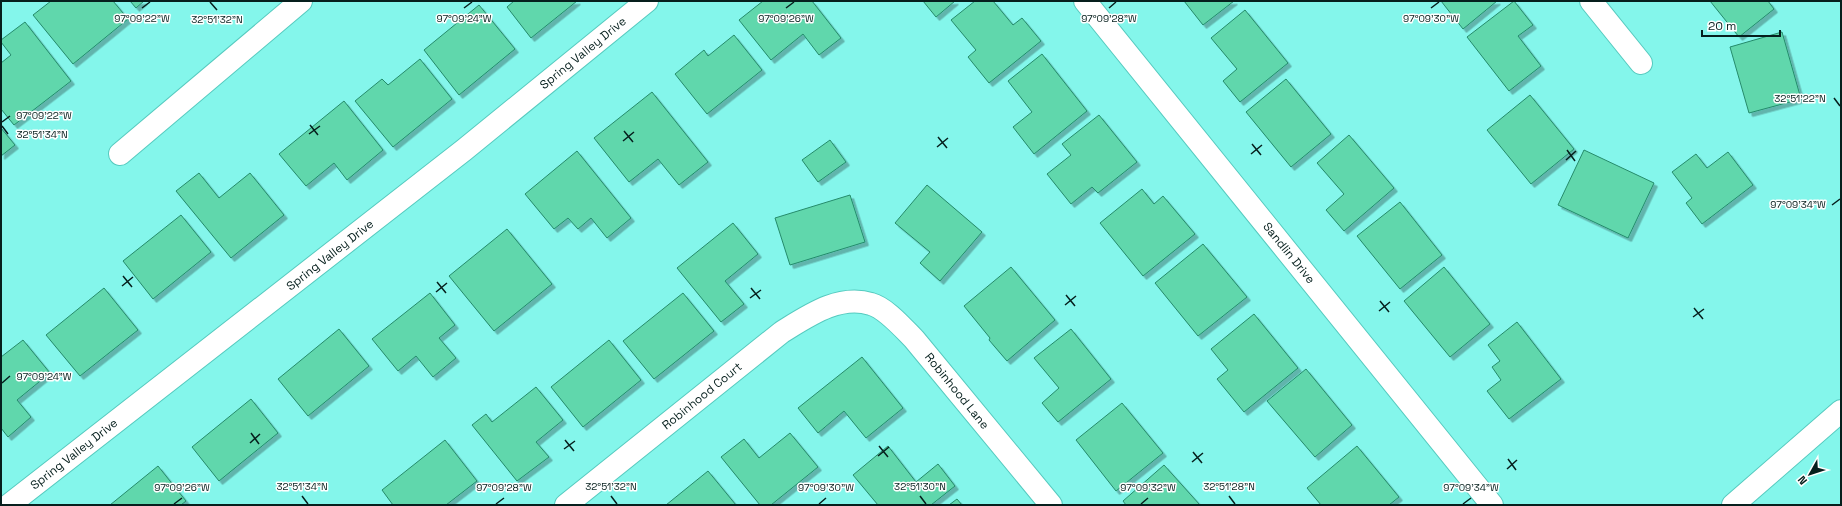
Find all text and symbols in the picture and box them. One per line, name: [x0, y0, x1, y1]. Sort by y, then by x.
text: 97°09'22"W: [114, 12, 170, 25]
text: 97°09'24"W: [436, 12, 492, 25]
text: 97°09'26"W: [758, 12, 814, 25]
text: 97°09'28"W: [1081, 12, 1137, 25]
text: 97°09'30"W: [1403, 12, 1459, 25]
scale bar: [1702, 12, 1780, 38]
text: 32°51'32"N: [191, 13, 243, 26]
street label: Spring Valley Drive: [537, 13, 629, 93]
text: 20 m: [1708, 18, 1736, 34]
text: 32°51'22"N: [1774, 92, 1826, 105]
text: 97°09'22"W: [16, 109, 72, 122]
text: 32°51'34"N: [16, 128, 68, 141]
text: 97°09'34"W: [1770, 198, 1826, 211]
street label: Spring Valley Drive: [283, 216, 377, 294]
street label: Sandlin Drive: [1259, 219, 1319, 287]
street label: Robinhood Lane: [921, 349, 993, 433]
street label: Robinhood Court: [659, 359, 745, 433]
text: 97°09'24"W: [16, 370, 72, 383]
street label: Spring Valley Drive: [27, 415, 121, 493]
north arrow: [1790, 454, 1830, 494]
text: N: [1794, 473, 1810, 488]
text: 32°51'34"N: [276, 480, 328, 493]
text: 32°51'32"N: [585, 480, 637, 493]
text: 32°51'30"N: [894, 480, 946, 493]
text: 32°51'28"N: [1203, 480, 1255, 493]
text: 97°09'26"W: [154, 481, 210, 494]
text: 97°09'28"W: [476, 481, 532, 494]
text: 97°09'30"W: [798, 481, 854, 494]
text: 97°09'32"W: [1120, 481, 1176, 494]
text: 97°09'34"W: [1443, 481, 1499, 494]

